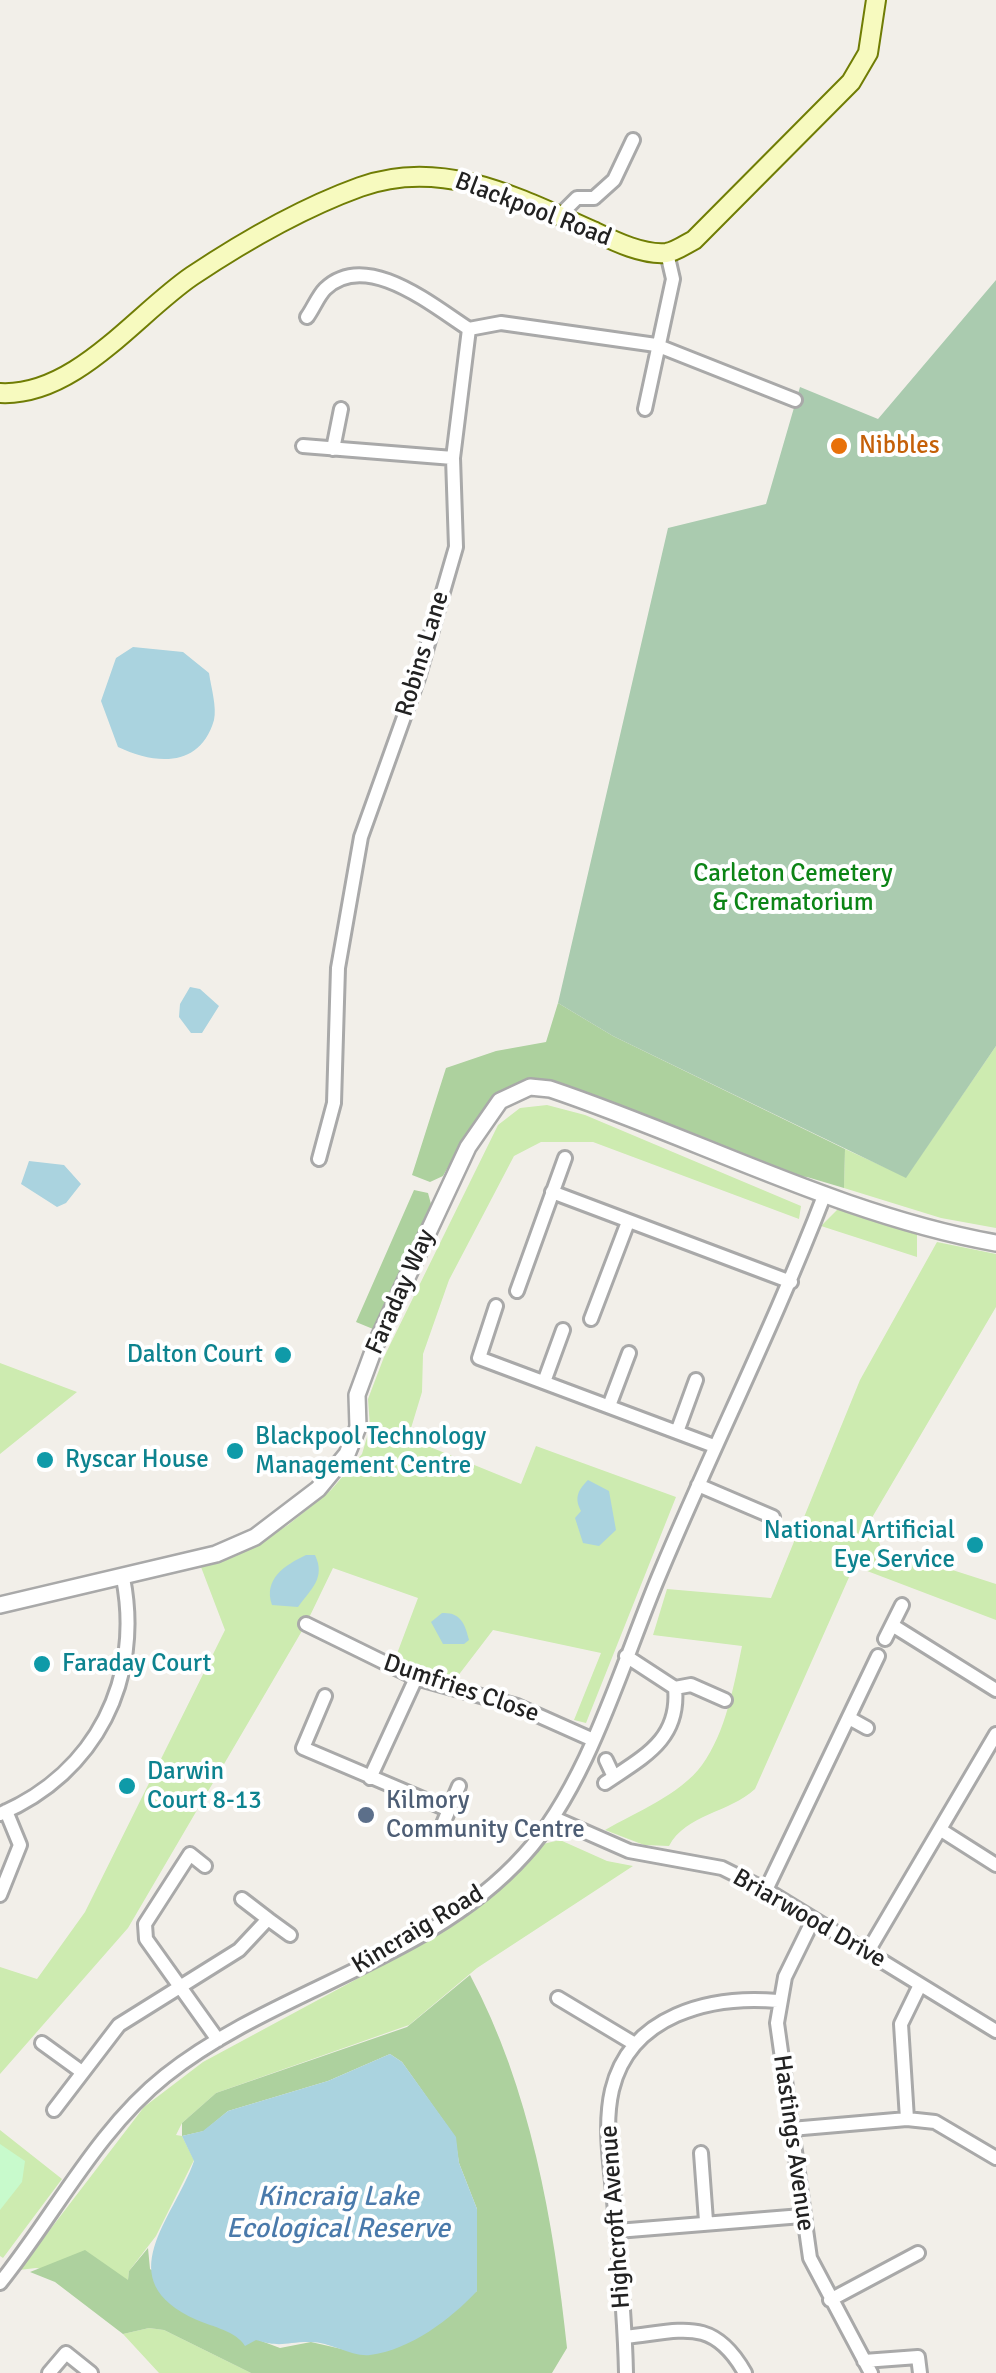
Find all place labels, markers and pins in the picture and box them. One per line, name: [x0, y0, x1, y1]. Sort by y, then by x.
place label: Nibbles: [859, 431, 940, 461]
marker: Nibbles: [828, 435, 850, 457]
place label: Dalton Court: [127, 1340, 263, 1370]
marker: Dalton Court: [272, 1344, 294, 1366]
place label: Blackpool Technology Management Centre: [255, 1422, 486, 1481]
marker: Blackpool Technology Management Centre: [224, 1440, 246, 1462]
place label: Ryscar House: [65, 1445, 209, 1475]
marker: Ryscar House: [34, 1449, 56, 1471]
place label: National Artificial Eye Service: [764, 1516, 955, 1575]
marker: National Artificial Eye Service: [964, 1534, 986, 1556]
place label: Faraday Court: [62, 1649, 211, 1679]
marker: Faraday Court: [31, 1653, 53, 1675]
place label: Darwin Court 8-13: [147, 1757, 262, 1816]
marker: Darwin Court 8-13: [116, 1775, 138, 1797]
place label: Kilmory Community Centre: [386, 1786, 585, 1845]
marker: Kilmory Community Centre: [355, 1804, 377, 1826]

